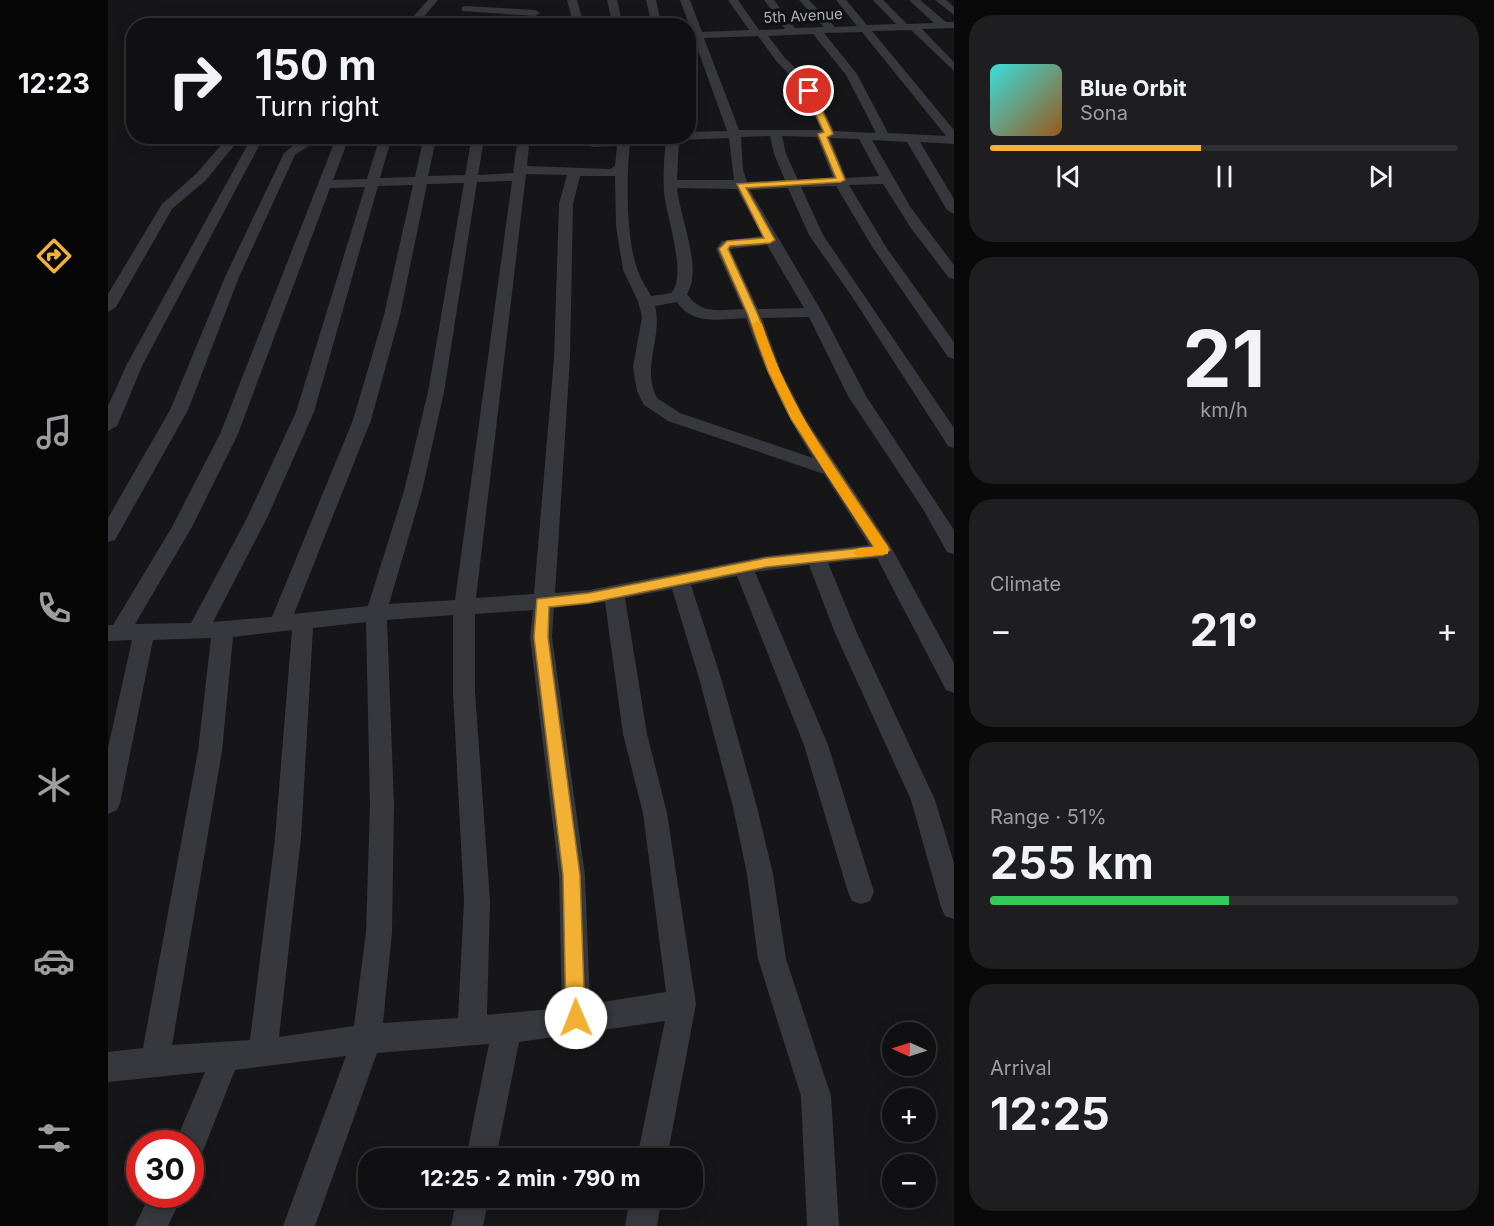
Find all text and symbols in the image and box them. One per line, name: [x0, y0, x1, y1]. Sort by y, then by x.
street label: 5th Avenue: [763, 4, 843, 27]
text: 150 m: [255, 39, 377, 90]
icon: right: [156, 42, 234, 120]
pin: [783, 65, 834, 116]
text: 12:23: [18, 67, 90, 100]
icon: arrive: [792, 74, 825, 107]
text: Blue Orbit: [1080, 75, 1187, 101]
text: Turn right: [255, 90, 379, 123]
text: Sona: [1080, 101, 1128, 125]
icon: previous: [1052, 160, 1085, 193]
icon: pause: [1208, 160, 1241, 193]
icon: next: [1364, 160, 1397, 193]
icon: directions: [33, 235, 75, 277]
text: 21: [1183, 311, 1265, 406]
text: km/h: [1200, 398, 1248, 422]
icon: music: [33, 411, 75, 453]
text: Climate: [990, 572, 1061, 596]
icon: phone: [33, 587, 75, 629]
text: 21°: [1190, 602, 1258, 657]
text: −: [990, 610, 1012, 650]
text: +: [1436, 610, 1458, 650]
icon: climate: [33, 764, 75, 806]
text: Range · 51%: [990, 805, 1107, 829]
text: 255 km: [990, 835, 1154, 890]
icon: car: [33, 940, 75, 982]
position arrow: [544, 986, 608, 1050]
north arrow: [882, 1022, 936, 1076]
map controls: [882, 1022, 936, 1208]
text: Arrival: [990, 1056, 1052, 1080]
text: 12:25: [990, 1086, 1110, 1141]
button: +: [882, 1088, 936, 1142]
icon: filters: [33, 1117, 75, 1159]
speed limit sign: 30: [126, 1130, 204, 1208]
button: −: [882, 1154, 936, 1208]
text: 12:25 · 2 min · 790 m: [421, 1165, 640, 1191]

